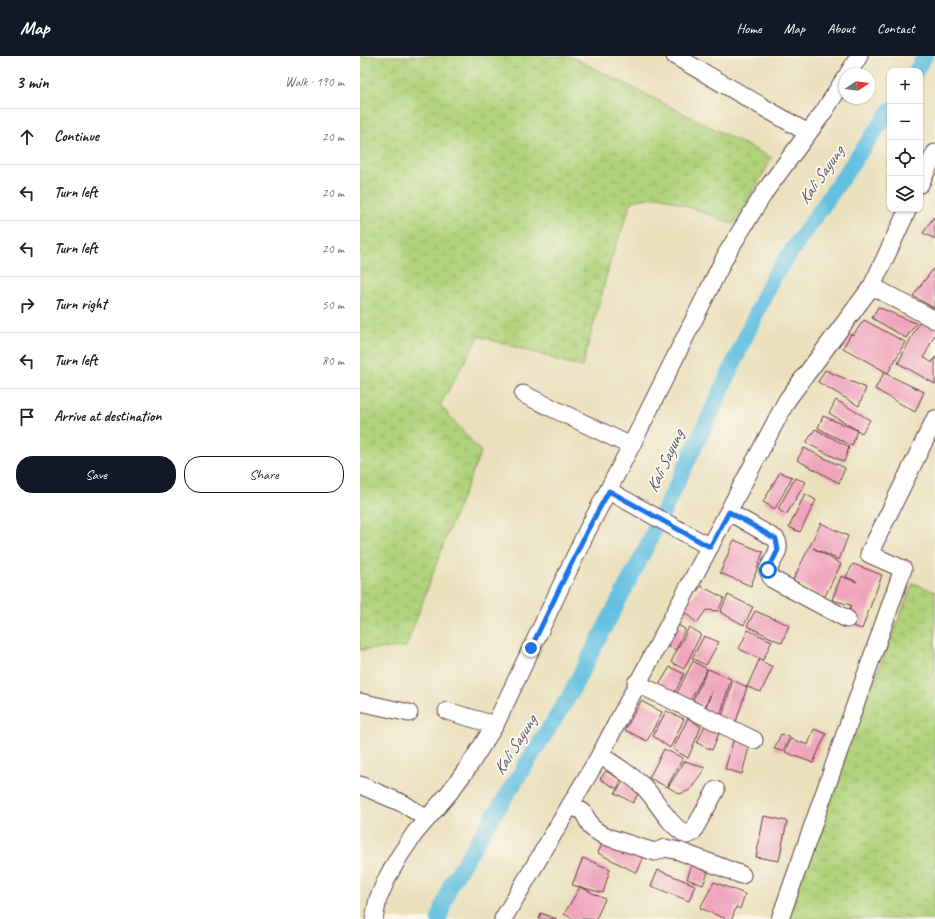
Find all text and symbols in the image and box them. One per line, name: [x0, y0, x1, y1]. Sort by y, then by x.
text: Map: [20, 16, 50, 40]
text: Home: [736, 20, 762, 37]
text: Map: [784, 20, 805, 37]
text: About: [827, 20, 855, 37]
text: Contact: [877, 20, 915, 37]
north arrow: [839, 68, 875, 104]
map controls: [887, 68, 923, 212]
button: +: [887, 68, 923, 104]
text: 3 min: [16, 72, 49, 93]
text: Walk · 190 m: [285, 74, 344, 90]
button: −: [887, 104, 923, 140]
icon: ahead: [16, 126, 38, 148]
text: Continue: [54, 127, 99, 146]
text: 20 m: [322, 129, 344, 145]
water label: Kali Sayung: [793, 140, 850, 208]
button: locate: [887, 140, 923, 176]
button: layers: [887, 176, 923, 212]
icon: left: [16, 182, 38, 204]
text: Turn left: [54, 183, 97, 202]
text: 20 m: [322, 185, 344, 201]
icon: left: [16, 238, 38, 260]
text: Turn left: [54, 239, 97, 258]
text: 20 m: [322, 241, 344, 257]
icon: right: [16, 294, 38, 316]
text: Turn right: [54, 295, 107, 314]
text: 50 m: [322, 297, 344, 313]
icon: left: [16, 350, 38, 372]
text: Turn left: [54, 351, 97, 370]
text: 80 m: [322, 353, 344, 369]
icon: arrive: [16, 406, 38, 428]
text: Arrive at destination: [54, 407, 161, 426]
water label: Kali Sayung: [641, 425, 689, 496]
button: Save: [16, 456, 176, 493]
button: Share: [184, 456, 344, 493]
route start: [759, 561, 777, 579]
route end: [522, 639, 540, 657]
water label: Kali Sayung: [489, 710, 543, 779]

